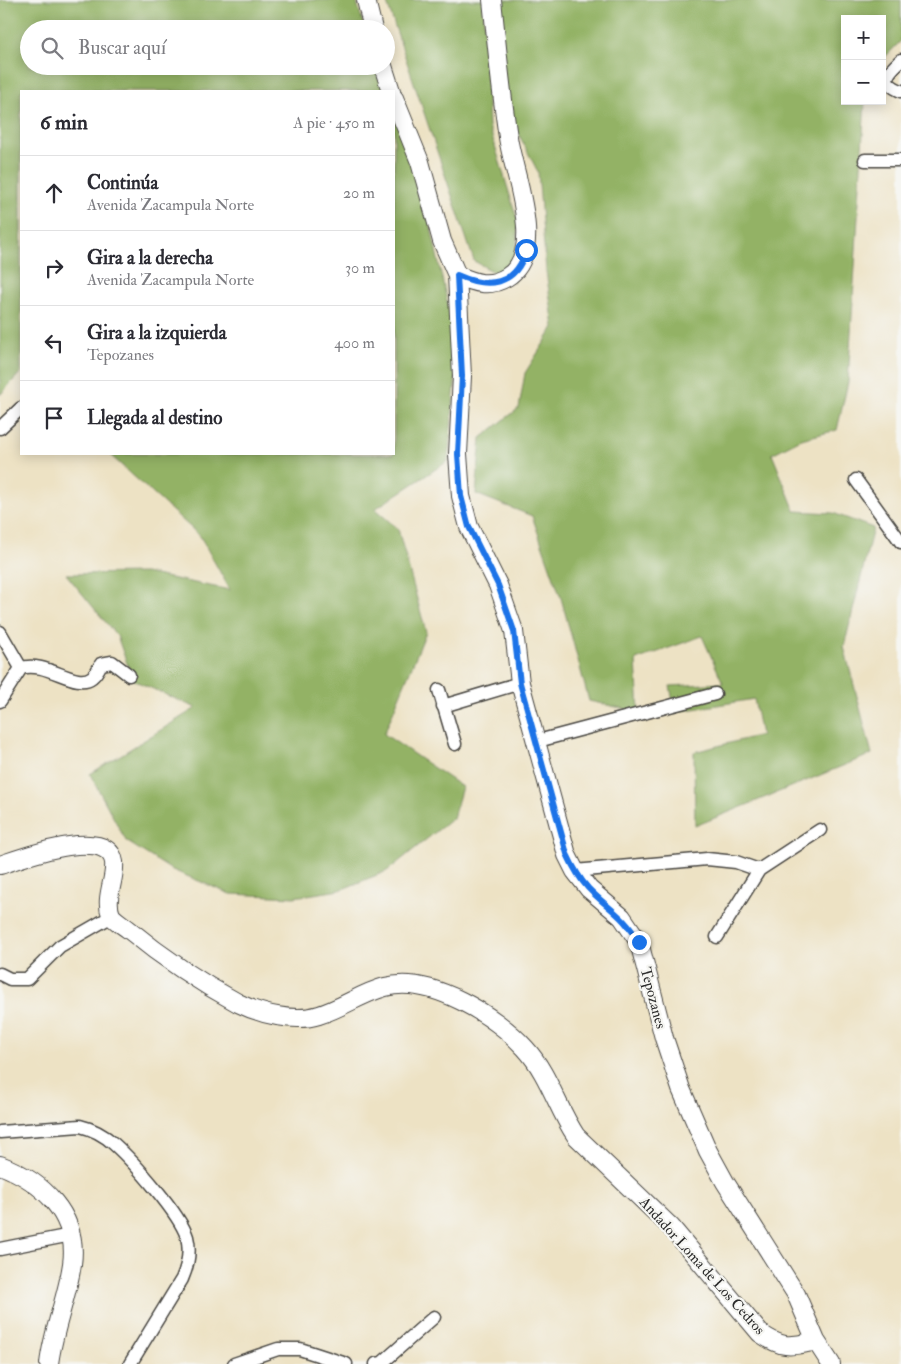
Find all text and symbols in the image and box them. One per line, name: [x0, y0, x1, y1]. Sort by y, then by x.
map controls: [841, 15, 886, 105]
button: +: [841, 15, 886, 60]
search box: [20, 20, 395, 75]
icon: search: [38, 34, 66, 62]
text: Buscar aquí: [78, 36, 166, 60]
button: −: [841, 60, 886, 105]
text: 6 min: [40, 109, 88, 136]
text: A pie · 450 m: [293, 113, 375, 133]
text: Continúa: [87, 171, 158, 195]
icon: ahead: [40, 179, 68, 207]
text: 20 m: [343, 183, 375, 203]
text: Avenida Zacampula Norte: [87, 195, 254, 215]
route start: [515, 239, 538, 262]
text: Gira a la derecha: [87, 246, 213, 270]
icon: right: [40, 254, 68, 282]
text: 30 m: [345, 258, 375, 278]
text: Avenida Zacampula Norte: [87, 270, 254, 290]
text: Gira a la izquierda: [87, 321, 226, 345]
icon: left: [40, 329, 68, 357]
text: 400 m: [334, 333, 375, 353]
text: Tepozanes: [87, 345, 154, 365]
icon: arrive: [40, 404, 68, 432]
text: Llegada al destino: [87, 406, 222, 430]
route end: [628, 931, 651, 954]
street label: Tepozanes: [635, 965, 670, 1031]
street label: Andador Loma de Los Cedros: [634, 1192, 769, 1339]

